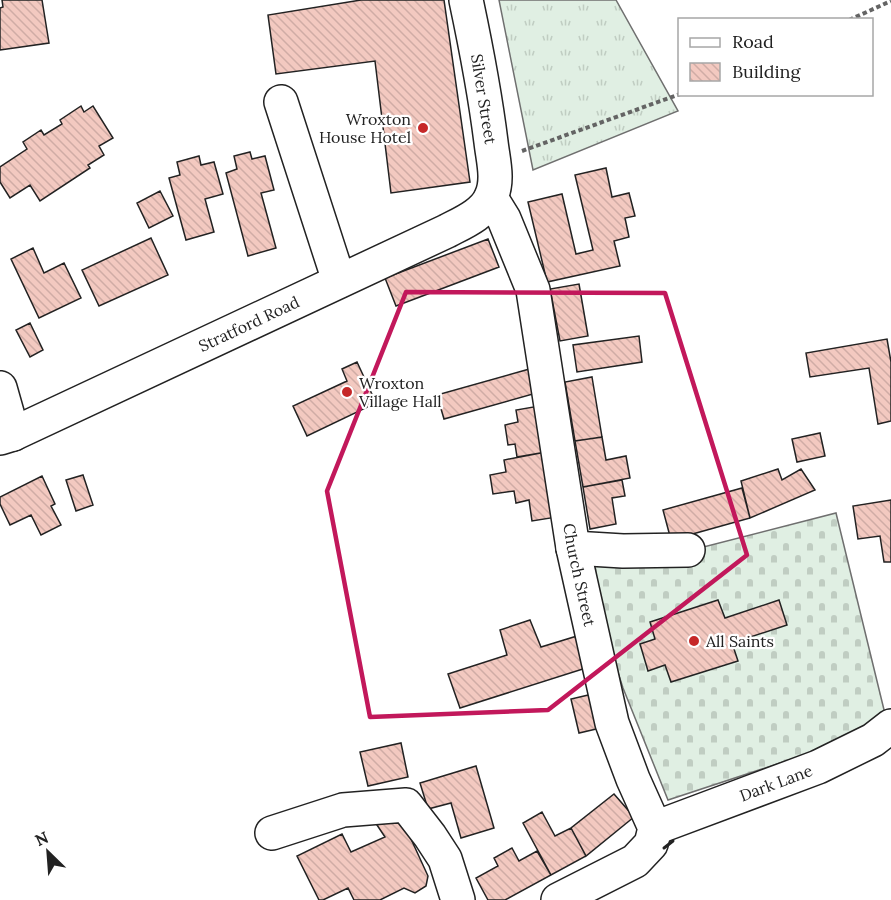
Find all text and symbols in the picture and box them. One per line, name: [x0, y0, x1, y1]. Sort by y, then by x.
legend: [678, 18, 873, 96]
text: Road: [732, 30, 774, 53]
street label: Silver Street: [467, 53, 501, 146]
text: Building: [732, 60, 802, 83]
place label: Wroxton House Hotel: [319, 109, 411, 147]
marker: Wroxton House Hotel: [416, 121, 430, 135]
street label: Stratford Road: [195, 291, 303, 356]
place label: Wroxton Village Hall: [358, 373, 442, 411]
marker: Wroxton Village Hall: [340, 385, 354, 399]
street label: Church Street: [559, 522, 600, 629]
place label: All Saints: [705, 631, 774, 651]
marker: All Saints: [687, 634, 701, 648]
street label: Dark Lane: [737, 760, 815, 805]
north arrow: [18, 822, 78, 882]
text: N: [32, 827, 51, 850]

